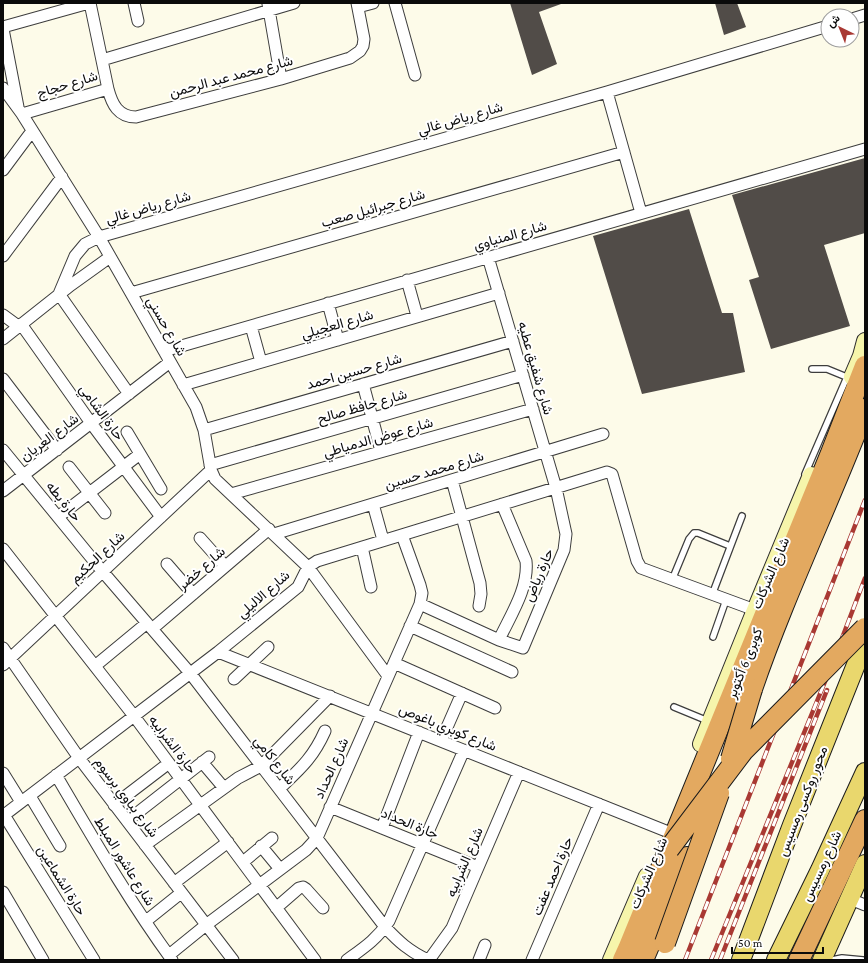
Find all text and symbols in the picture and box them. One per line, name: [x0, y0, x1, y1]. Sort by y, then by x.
north arrow: [820, 8, 860, 48]
text: ش: [824, 12, 843, 30]
street label: شارع محمد عبد الرحمن: [167, 52, 295, 103]
street label: شارع حجاج: [35, 67, 100, 104]
street label: شارع رياض غالي: [416, 98, 505, 142]
street label: شارع جبرائيل صعب: [319, 186, 428, 233]
street label: شارع رياض غالي: [104, 187, 193, 231]
street label: شارع المنياوي: [471, 217, 550, 257]
street label: شارع حسني: [140, 294, 190, 360]
street label: شارع العجيلي: [299, 306, 376, 346]
street label: شارع شفيق عطيه: [512, 319, 557, 417]
street label: شارع حسين احمد: [305, 350, 404, 395]
street label: حارة الشامي: [73, 381, 128, 446]
street label: شارع حافظ صالح: [315, 386, 410, 429]
street label: شارع العريان: [17, 410, 83, 467]
street label: شارع عوض الدمياطي: [321, 414, 436, 464]
street label: شارع محمد حسين: [383, 447, 486, 496]
street label: حارة بطه: [42, 478, 85, 525]
street label: شارع الحكيم: [66, 528, 130, 588]
street label: شارع الشركات: [748, 535, 795, 612]
street label: شارع خضر: [173, 543, 230, 596]
street label: حارة رياض: [520, 546, 557, 604]
street label: شارع الاليلي: [233, 567, 295, 624]
street label: كوبرى 6 أكتوبر: [722, 625, 766, 702]
street label: شارع كوبري باغوص: [395, 700, 499, 758]
street label: حارة الشرابيه: [145, 712, 200, 777]
street label: شارع كامي: [248, 732, 299, 790]
street label: شارع الحداد: [310, 735, 354, 802]
street label: محور روكسى رمسيس: [774, 744, 831, 859]
street label: شارع بباوي برسوم: [88, 754, 162, 843]
street label: حارة الحداد: [379, 804, 441, 843]
street label: شارع عاشور المبلط: [89, 814, 159, 910]
street label: شارع الشرابيه: [442, 825, 489, 900]
street label: شارع رمسيس: [798, 828, 847, 905]
street label: حارة احمد عفت: [528, 834, 577, 918]
street label: شارع الشركات: [626, 835, 673, 912]
street label: حارة الشماعين: [33, 842, 90, 919]
scale bar: [732, 929, 823, 955]
text: 50 m: [738, 936, 763, 950]

